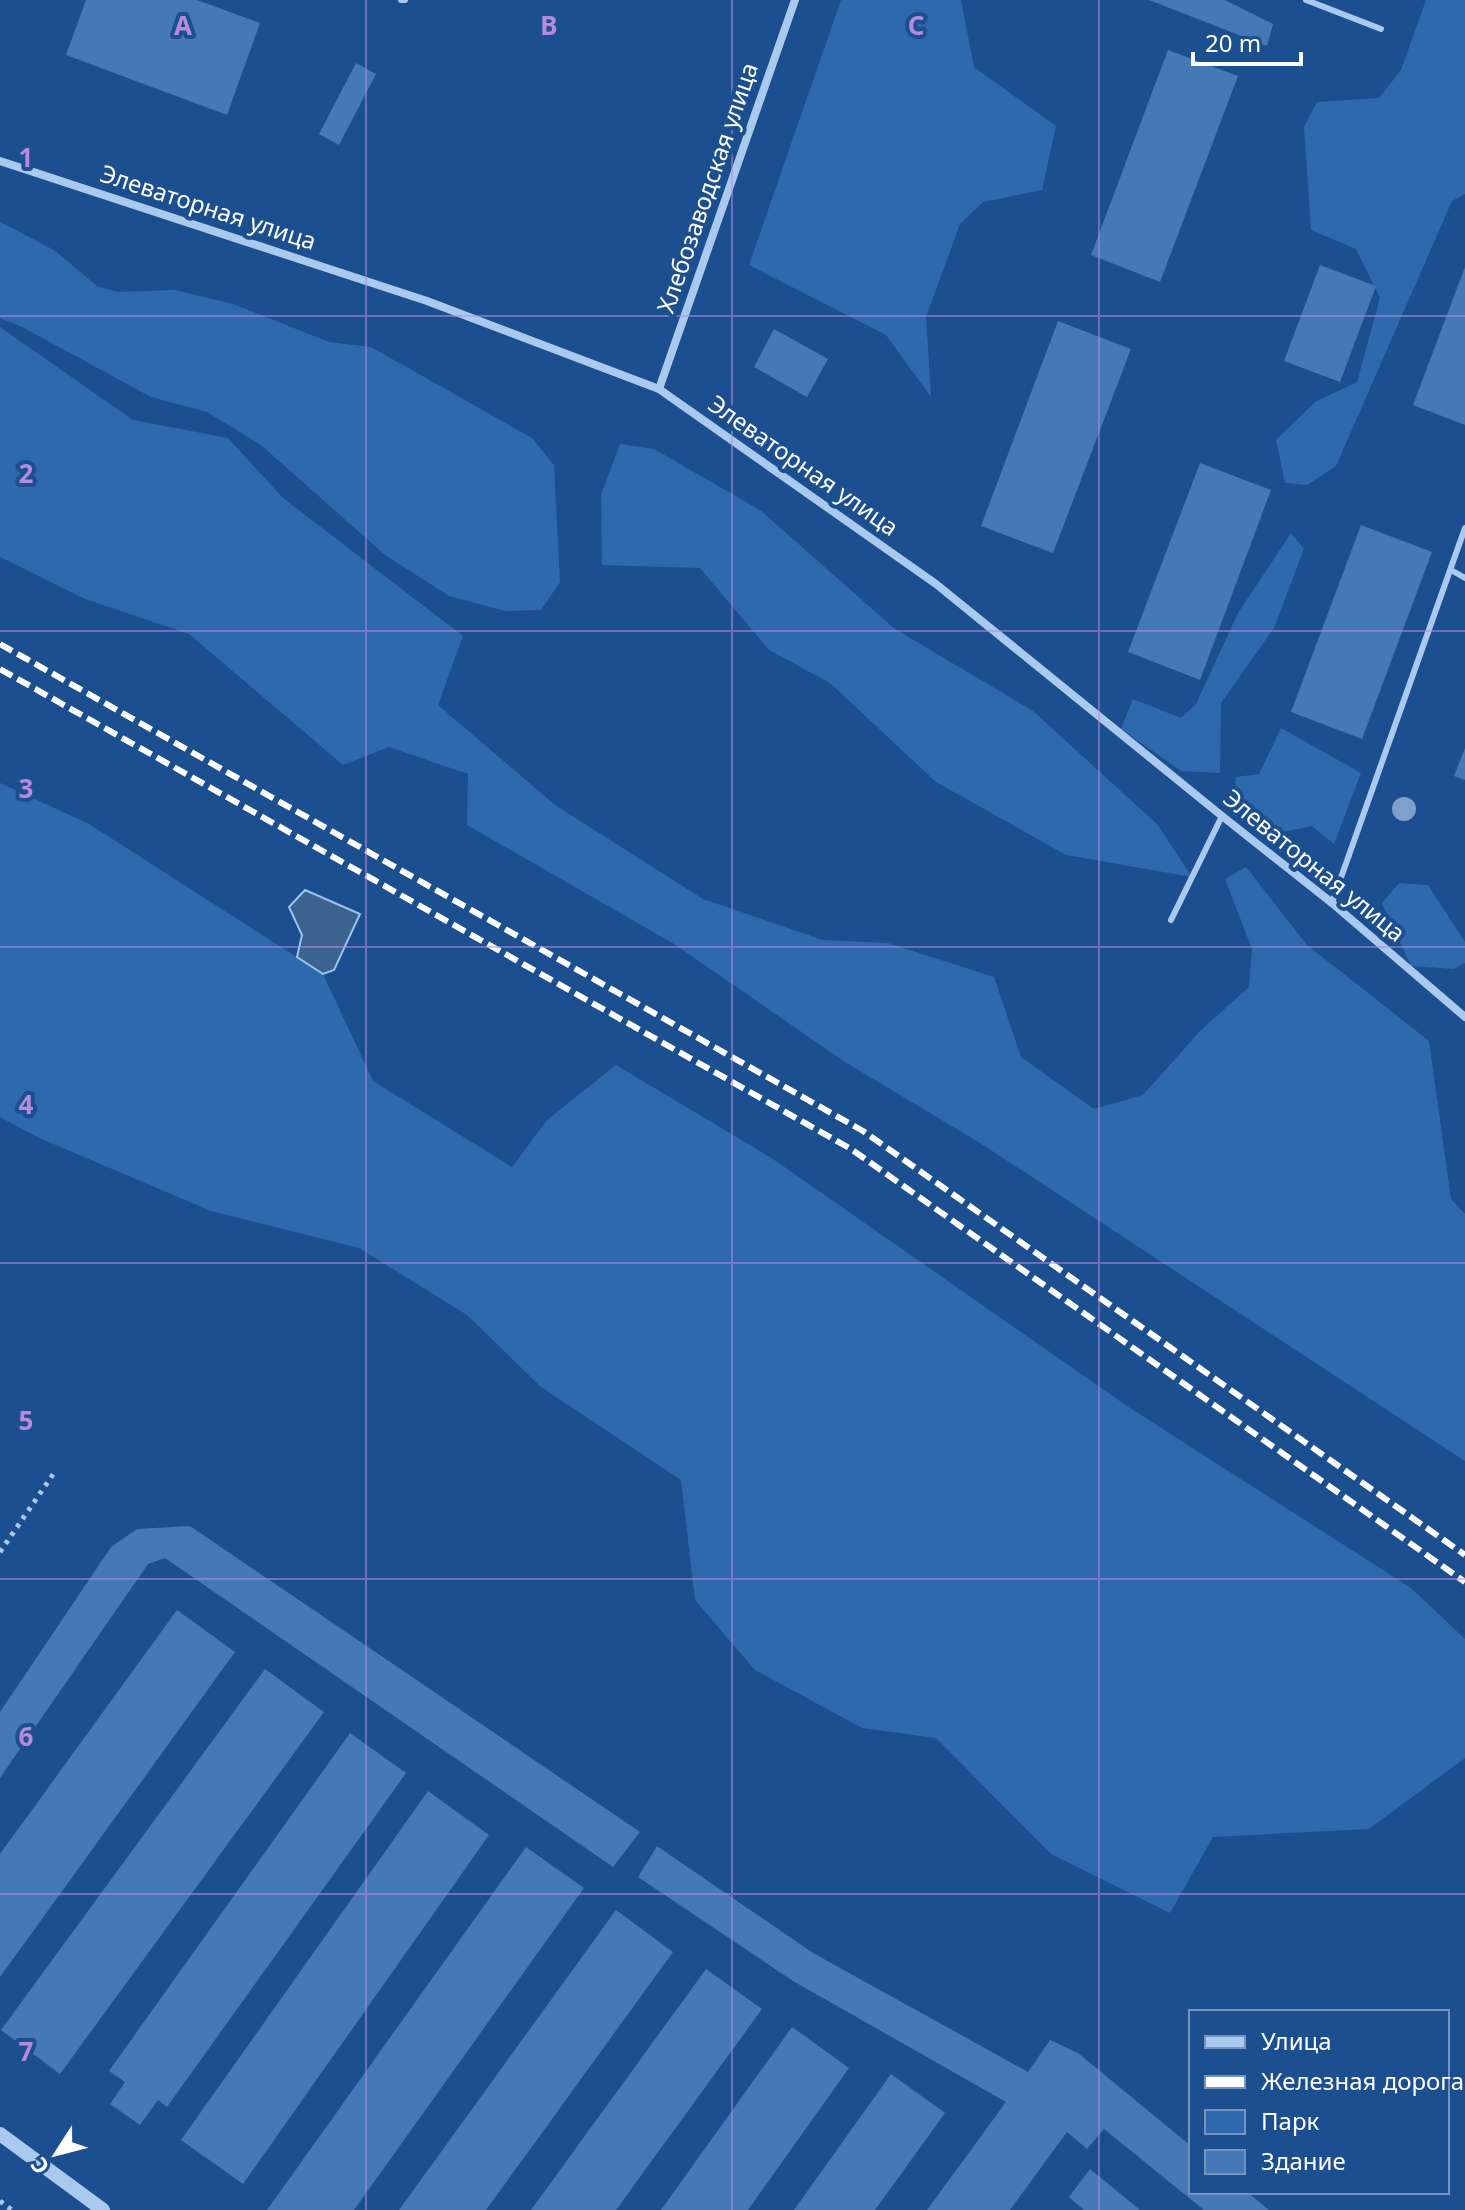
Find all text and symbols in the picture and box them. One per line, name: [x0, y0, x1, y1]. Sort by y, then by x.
text: A: [174, 7, 192, 43]
text: B: [540, 7, 558, 43]
text: C: [908, 7, 924, 43]
scale bar: [1193, 16, 1301, 66]
text: 20 m: [1205, 26, 1261, 59]
street label: Хлебозаводская улица: [648, 58, 765, 317]
text: 1: [19, 139, 33, 175]
street label: Элеваторная улица: [96, 156, 321, 257]
street label: Элеваторная улица: [702, 387, 906, 543]
text: 2: [19, 455, 34, 491]
text: 3: [19, 770, 33, 806]
street label: Элеваторная улица: [1217, 781, 1413, 949]
text: 4: [19, 1086, 34, 1122]
text: 5: [19, 1402, 33, 1438]
text: 6: [19, 1718, 34, 1754]
legend: [1189, 2010, 1449, 2194]
text: Улица: [1261, 2024, 1332, 2057]
text: 7: [19, 2033, 34, 2069]
text: Железная дорога: [1261, 2064, 1464, 2097]
text: Парк: [1261, 2104, 1320, 2137]
north arrow: [16, 2114, 96, 2194]
text: Здание: [1261, 2144, 1346, 2177]
text: С: [23, 2152, 55, 2181]

